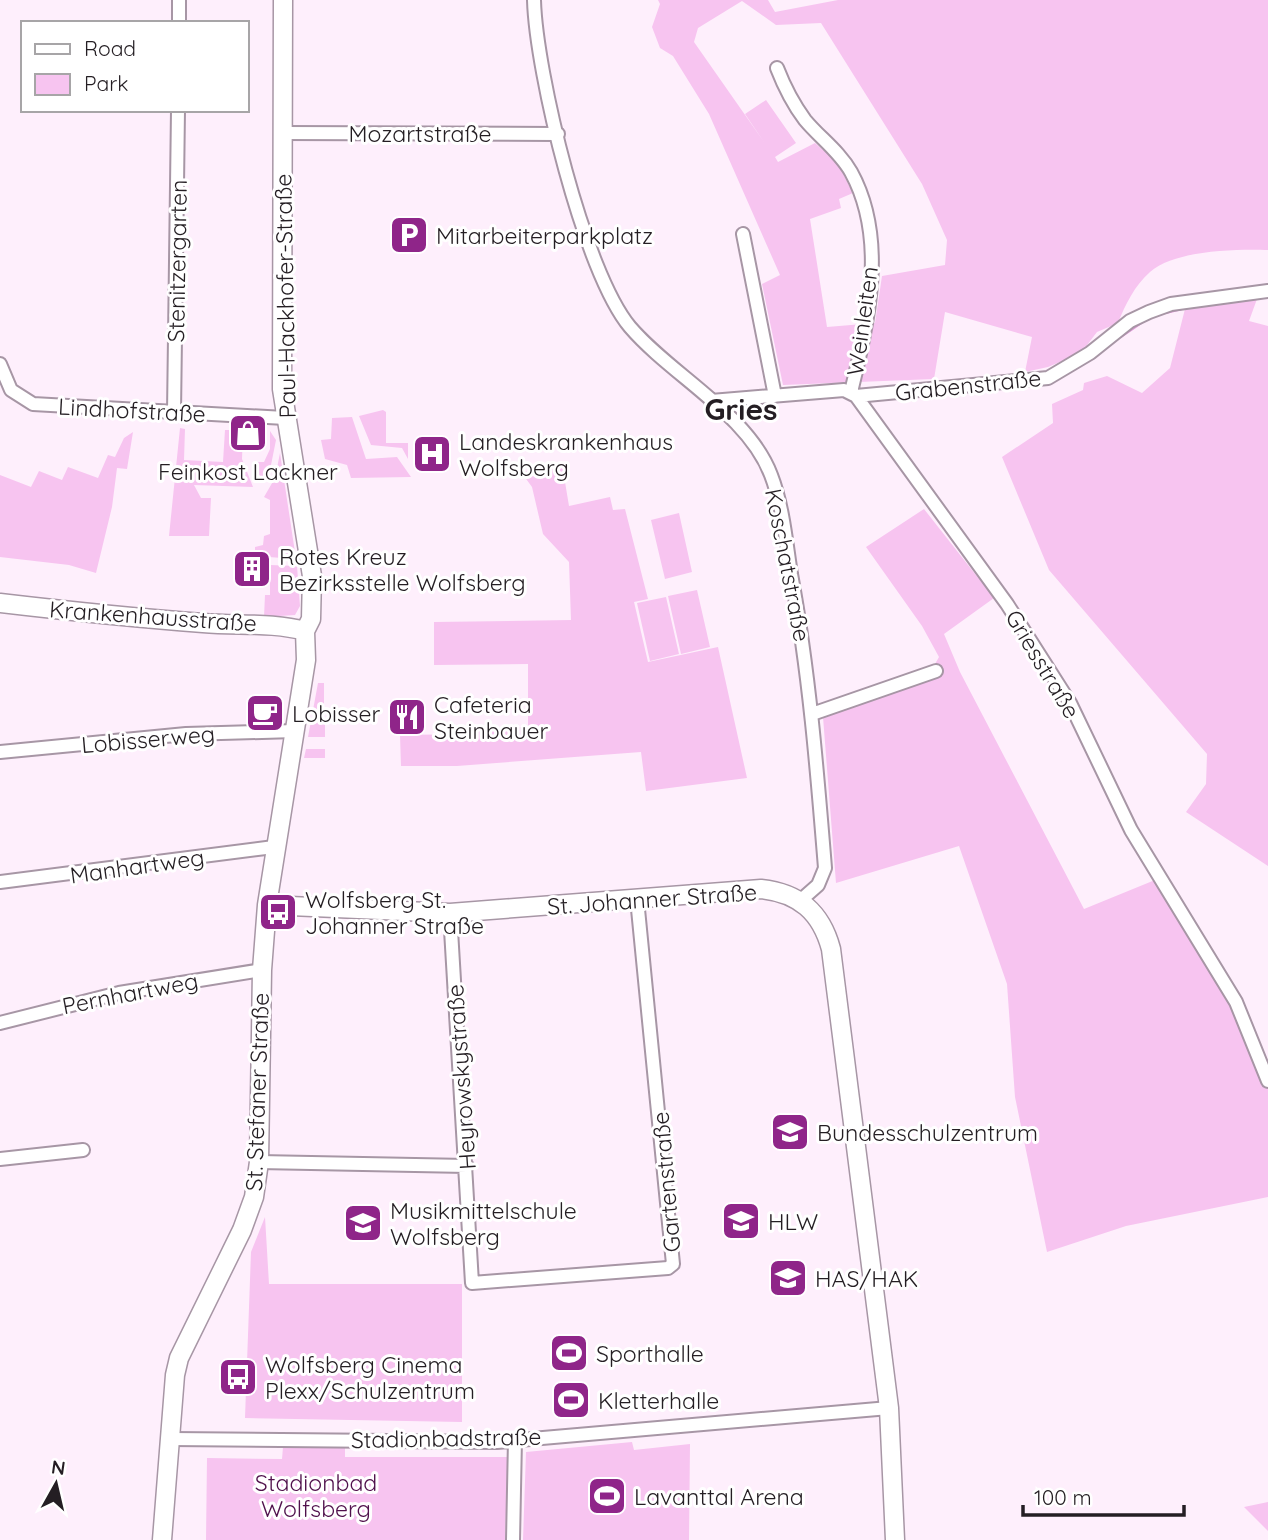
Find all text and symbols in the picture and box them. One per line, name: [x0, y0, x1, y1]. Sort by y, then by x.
legend: [21, 21, 248, 112]
text: Road: [84, 35, 136, 61]
text: Park: [84, 70, 128, 96]
street label: Mozartstraße: [349, 119, 491, 148]
street label: Paul-Hackhofer-Straße: [268, 173, 302, 419]
street label: Stenitzergarten: [161, 179, 193, 343]
parking icon: Mitarbeiterparkplatz: [388, 214, 430, 256]
place label: Mitarbeiterparkplatz: [436, 221, 653, 250]
street label: Weinleiten: [840, 264, 884, 378]
street label: Grabenstraße: [894, 363, 1042, 407]
district label: Gries: [704, 390, 778, 428]
street label: Lindhofstraße: [58, 392, 206, 428]
shop icon: Feinkost Lackner: [227, 412, 269, 454]
place label: Landeskrankenhaus Wolfsberg: [459, 427, 673, 482]
hospital icon: Landeskrankenhaus Wolfsberg: [411, 433, 453, 475]
place label: Feinkost Lackner: [158, 457, 338, 486]
street label: Koschatstraße: [759, 486, 817, 644]
place label: Rotes Kreuz Bezirksstelle Wolfsberg: [279, 542, 526, 597]
building icon: Rotes Kreuz Bezirksstelle Wolfsberg: [231, 548, 273, 590]
street label: Krankenhausstraße: [48, 594, 258, 638]
street label: Griesstraße: [999, 604, 1087, 724]
place label: Cafeteria Steinbauer: [434, 690, 549, 745]
cafe icon: Lobisser: [244, 692, 286, 734]
restaurant icon: Cafeteria Steinbauer: [386, 696, 428, 738]
place label: Lobisser: [292, 699, 381, 728]
street label: Lobisserweg: [80, 719, 216, 759]
street label: Manhartweg: [68, 842, 206, 890]
street label: St. Johanner Straße: [546, 877, 758, 921]
place label: Wolfsberg St. Johanner Straße: [305, 885, 484, 940]
bus stop icon: Wolfsberg St. Johanner Straße: [257, 891, 299, 933]
street label: Pernhartweg: [60, 966, 200, 1020]
street label: Heyrowskystraße: [440, 983, 482, 1171]
street label: St. Stefaner Straße: [239, 992, 275, 1192]
street label: Gartenstraße: [645, 1110, 687, 1254]
school or university icon: Bundesschulzentrum: [769, 1111, 811, 1153]
place label: Bundesschulzentrum: [817, 1118, 1038, 1147]
place label: Musikmittelschule Wolfsberg: [390, 1196, 577, 1251]
school or university icon: HLW: [720, 1200, 762, 1242]
school or university icon: Musikmittelschule Wolfsberg: [342, 1202, 384, 1244]
place label: HLW: [768, 1207, 818, 1236]
school or university icon: HAS/HAK: [767, 1257, 809, 1299]
place label: HAS/HAK: [815, 1264, 918, 1293]
sports icon: Sporthalle: [548, 1332, 590, 1374]
place label: Sporthalle: [596, 1339, 704, 1368]
place label: Wolfsberg Cinema Plexx/Schulzentrum: [265, 1350, 475, 1405]
bus stop icon: Wolfsberg Cinema Plexx/Schulzentrum: [217, 1356, 259, 1398]
sports icon: Kletterhalle: [550, 1379, 592, 1421]
place label: Kletterhalle: [598, 1386, 719, 1415]
street label: Stadionbadstraße: [350, 1422, 542, 1454]
north arrow: [21, 1449, 91, 1519]
text: N: [50, 1454, 67, 1480]
park label: Stadionbad Wolfsberg: [255, 1468, 377, 1523]
scale bar: [1023, 1474, 1184, 1518]
sports icon: Lavanttal Arena: [586, 1475, 628, 1517]
place label: Lavanttal Arena: [634, 1482, 804, 1511]
text: 100 m: [1034, 1484, 1092, 1510]

